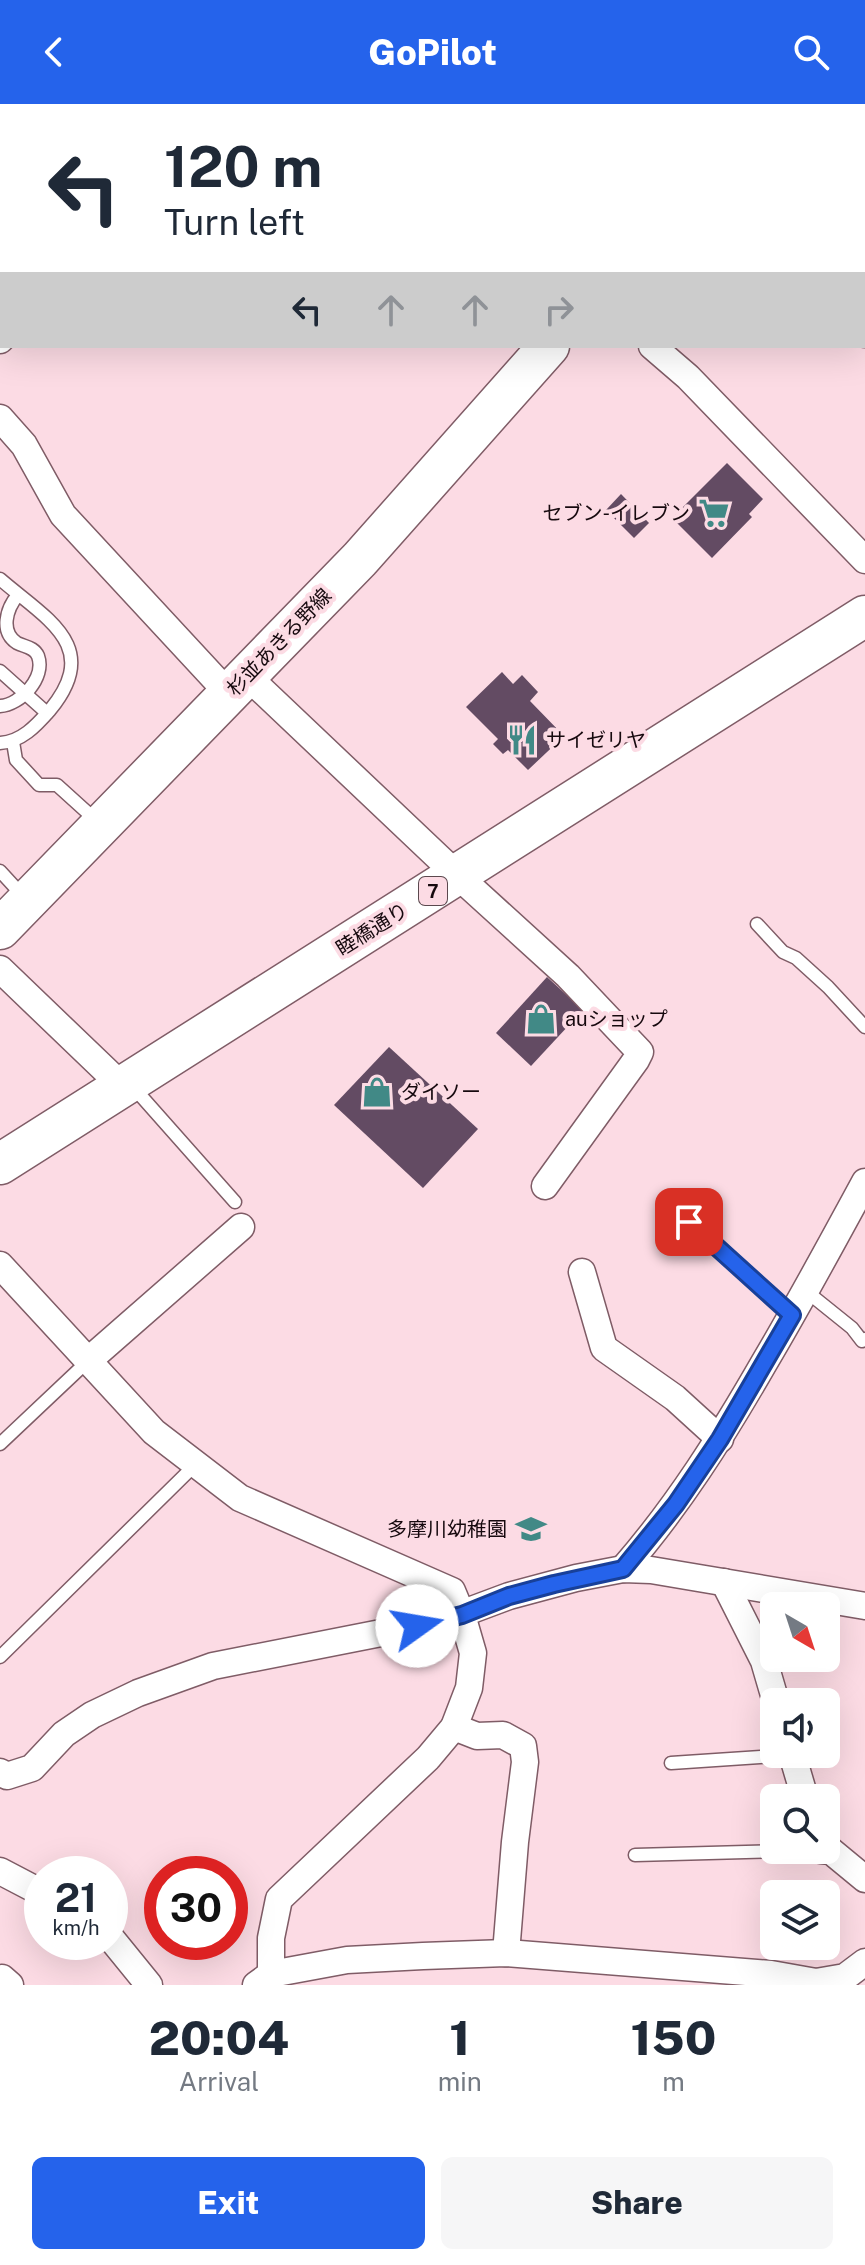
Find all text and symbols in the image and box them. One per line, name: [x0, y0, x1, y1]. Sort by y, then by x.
icon: back: [32, 30, 76, 74]
icon: search: [789, 30, 833, 74]
text: GoPilot: [368, 31, 497, 73]
text: 120 m: [164, 134, 322, 200]
icon: left: [32, 136, 136, 240]
text: Turn left: [164, 201, 305, 243]
icon: left: [285, 288, 329, 332]
icon: ahead: [369, 288, 413, 332]
icon: ahead: [453, 288, 497, 332]
icon: right: [537, 288, 581, 332]
supermarket icon: セブン-イレブン: [697, 496, 731, 530]
place label: セブン-イレブン: [542, 501, 690, 525]
street label: 杉並あきる野線: [222, 583, 336, 701]
restaurant icon: サイゼリヤ: [505, 723, 539, 757]
place label: サイゼリヤ: [546, 728, 646, 752]
road number: 7: [419, 877, 447, 905]
street label: 睦橋通り: [332, 898, 412, 960]
shop icon: auショップ: [524, 1002, 558, 1036]
place label: auショップ: [565, 1007, 668, 1031]
shop icon: ダイソー: [360, 1075, 394, 1109]
place label: ダイソー: [401, 1080, 481, 1104]
pin: [655, 1188, 723, 1256]
icon: arrive: [667, 1200, 711, 1244]
school or university icon: 多摩川幼稚園: [514, 1512, 548, 1546]
place label: 多摩川幼稚園: [387, 1517, 507, 1541]
position arrow: [375, 1584, 459, 1668]
north arrow: [760, 1592, 840, 1672]
map controls: [760, 1592, 840, 1960]
button: sound: [760, 1688, 840, 1768]
button: search: [760, 1784, 840, 1864]
speed limit sign: 30: [144, 1856, 248, 1960]
text: 21: [55, 1874, 97, 1921]
button: layers: [760, 1880, 840, 1960]
text: km/h: [52, 1916, 100, 1940]
text: 20:04: [149, 2009, 289, 2066]
text: 1: [449, 2009, 470, 2066]
text: 150: [631, 2009, 716, 2066]
text: Arrival: [179, 2066, 259, 2097]
text: min: [438, 2066, 482, 2097]
text: m: [662, 2066, 685, 2097]
button: Exit: [32, 2157, 425, 2249]
button: Share: [441, 2157, 833, 2249]

